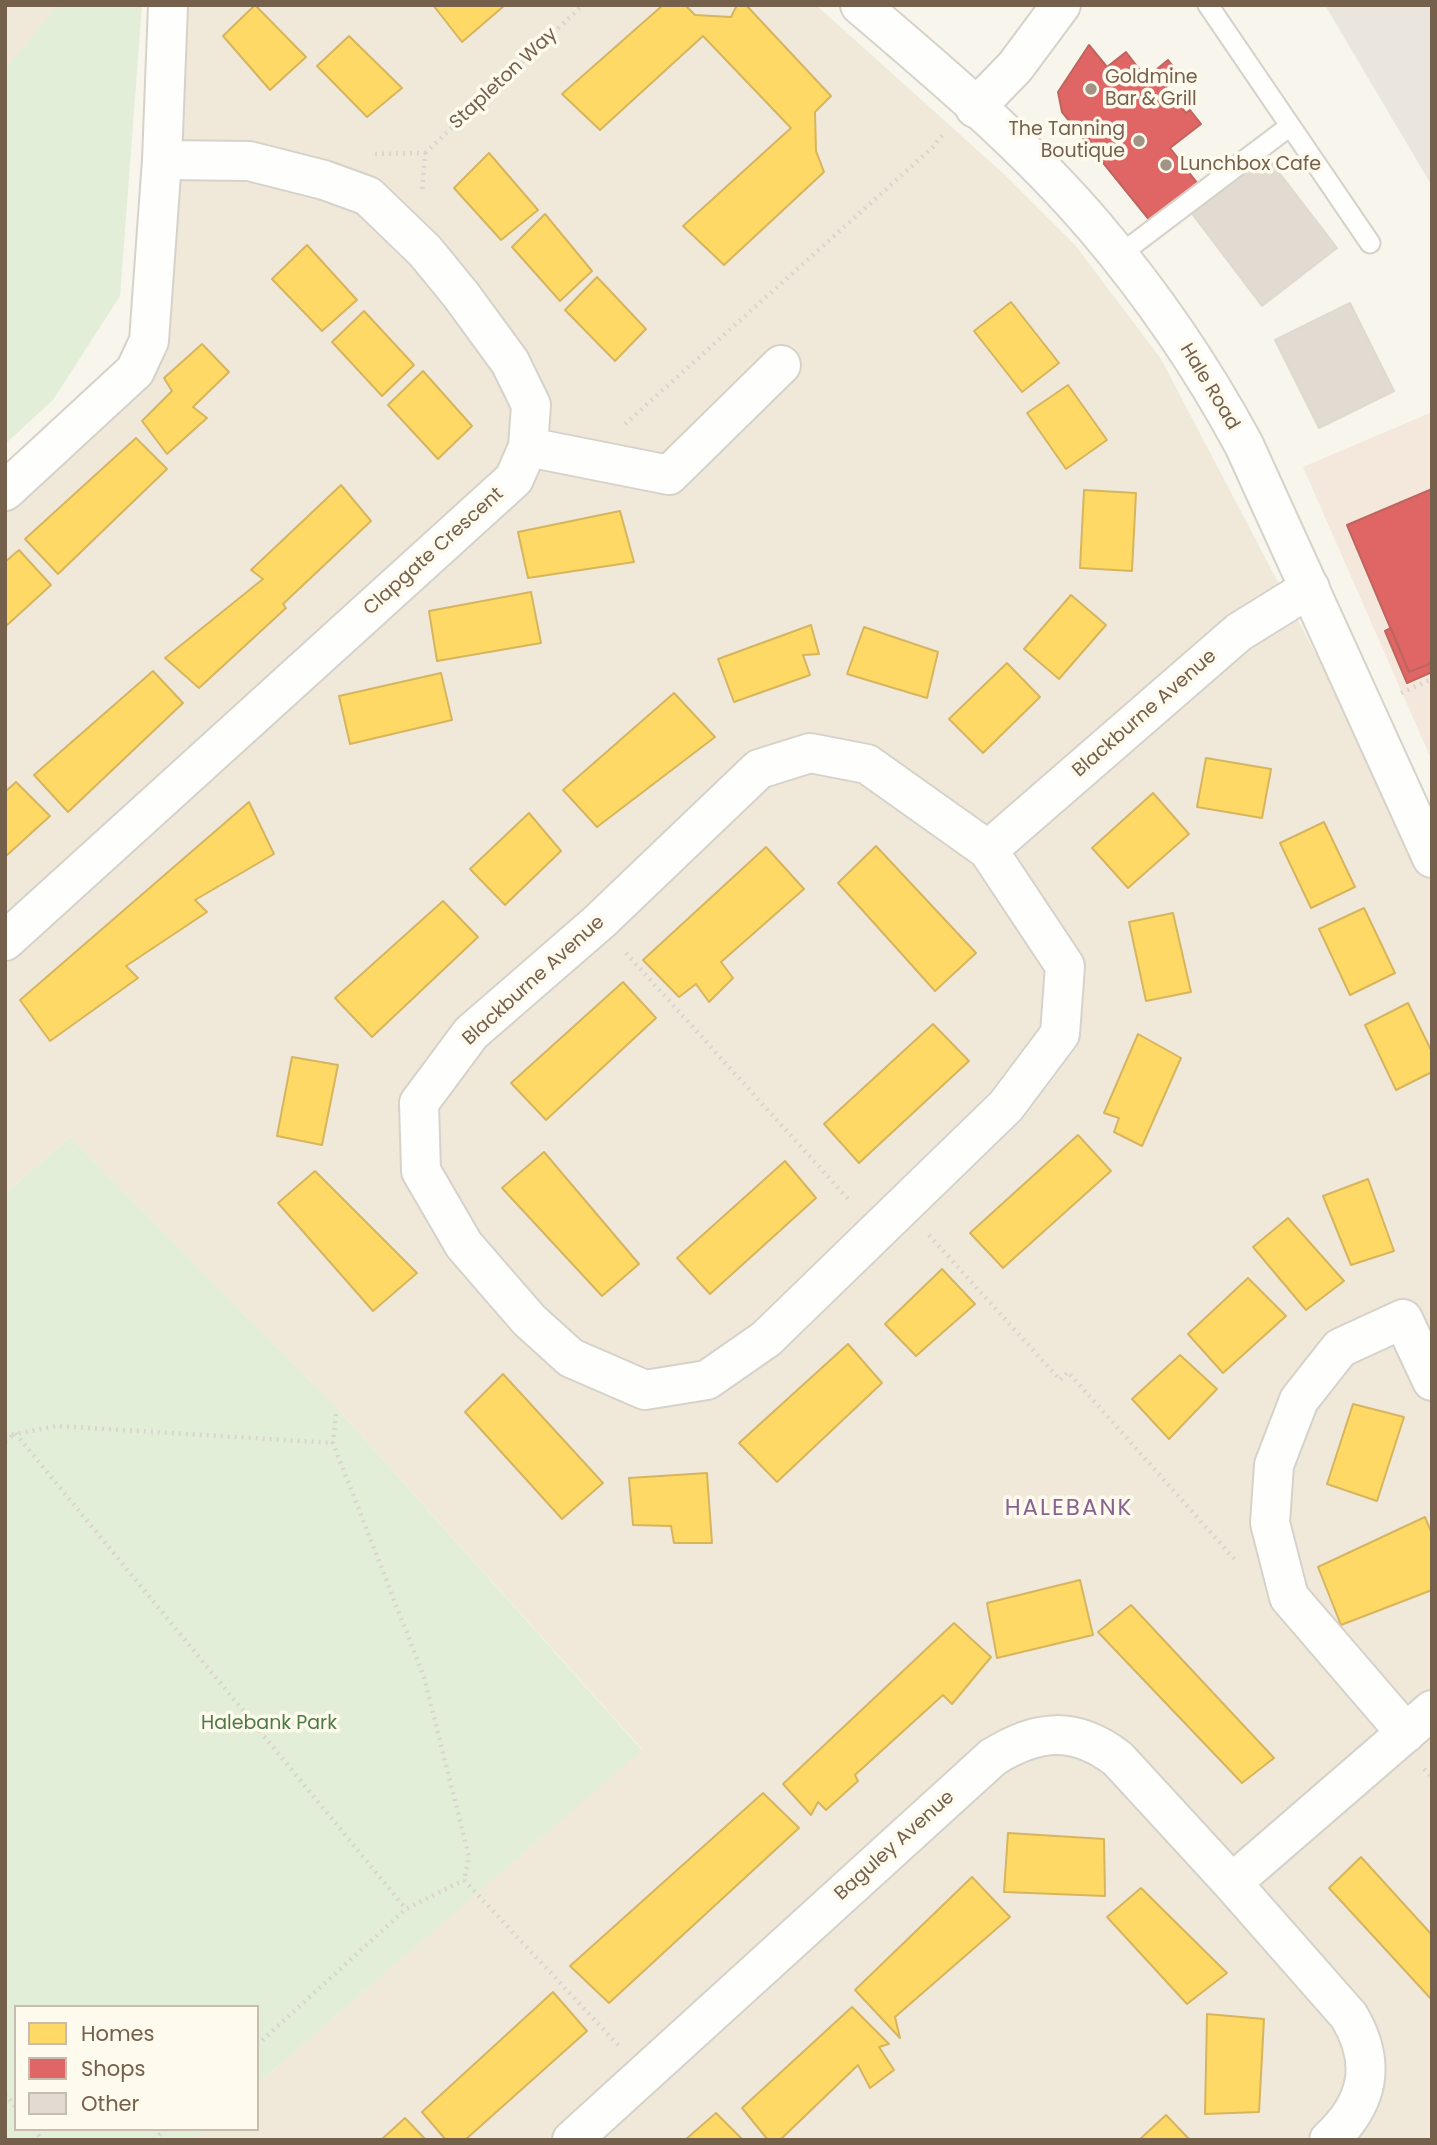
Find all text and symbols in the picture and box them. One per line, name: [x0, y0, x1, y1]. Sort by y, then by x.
street label: Stapleton Way: [446, 23, 562, 135]
place label: Goldmine Bar & Grill: [1105, 67, 1198, 111]
marker: Goldmine Bar & Grill: [1083, 81, 1099, 97]
place label: The Tanning Boutique: [1009, 119, 1125, 163]
marker: The Tanning Boutique: [1131, 133, 1147, 149]
place label: Lunchbox Cafe: [1180, 154, 1321, 176]
marker: Lunchbox Cafe: [1158, 157, 1174, 173]
street label: Hale Road: [1174, 340, 1244, 434]
street label: Clapgate Crescent: [359, 483, 509, 621]
street label: Blackburne Avenue: [1068, 645, 1222, 783]
street label: Blackburne Avenue: [458, 911, 610, 1051]
district label: HALEBANK: [1006, 1495, 1132, 1523]
park label: Halebank Park: [201, 1713, 337, 1735]
street label: Baguley Avenue: [830, 1786, 960, 1906]
legend: [14, 2005, 259, 2131]
text: Homes: [81, 2019, 155, 2048]
text: Shops: [81, 2054, 145, 2083]
text: Other: [81, 2089, 139, 2118]

